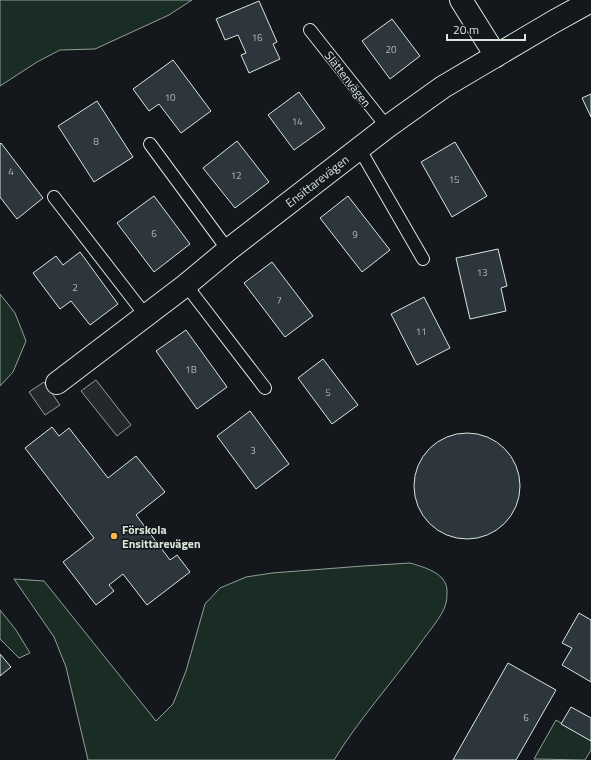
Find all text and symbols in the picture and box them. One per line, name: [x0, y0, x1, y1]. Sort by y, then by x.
scale bar: [447, 16, 525, 42]
text: 20 m: [453, 20, 479, 39]
house number: 16: [251, 30, 263, 45]
house number: 20: [385, 42, 397, 57]
street label: Slättenvägen: [320, 47, 376, 111]
house number: 10: [164, 90, 176, 105]
house number: 14: [291, 114, 303, 129]
house number: 8: [93, 134, 99, 149]
street label: Ensittarevägen: [281, 150, 353, 212]
house number: 4: [8, 164, 14, 179]
house number: 12: [230, 168, 242, 183]
house number: 15: [448, 172, 460, 187]
house number: 6: [151, 226, 157, 241]
house number: 9: [352, 227, 358, 242]
house number: 13: [476, 265, 488, 280]
house number: 2: [72, 280, 78, 295]
house number: 7: [276, 293, 282, 308]
house number: 11: [415, 324, 427, 339]
house number: 1B: [185, 362, 197, 377]
house number: 5: [325, 385, 331, 400]
house number: 3: [250, 443, 256, 458]
place label: Förskola Ensittarevägen: [122, 520, 201, 553]
marker: Förskola Ensittarevägen: [109, 531, 119, 541]
house number: 6: [523, 710, 529, 725]

